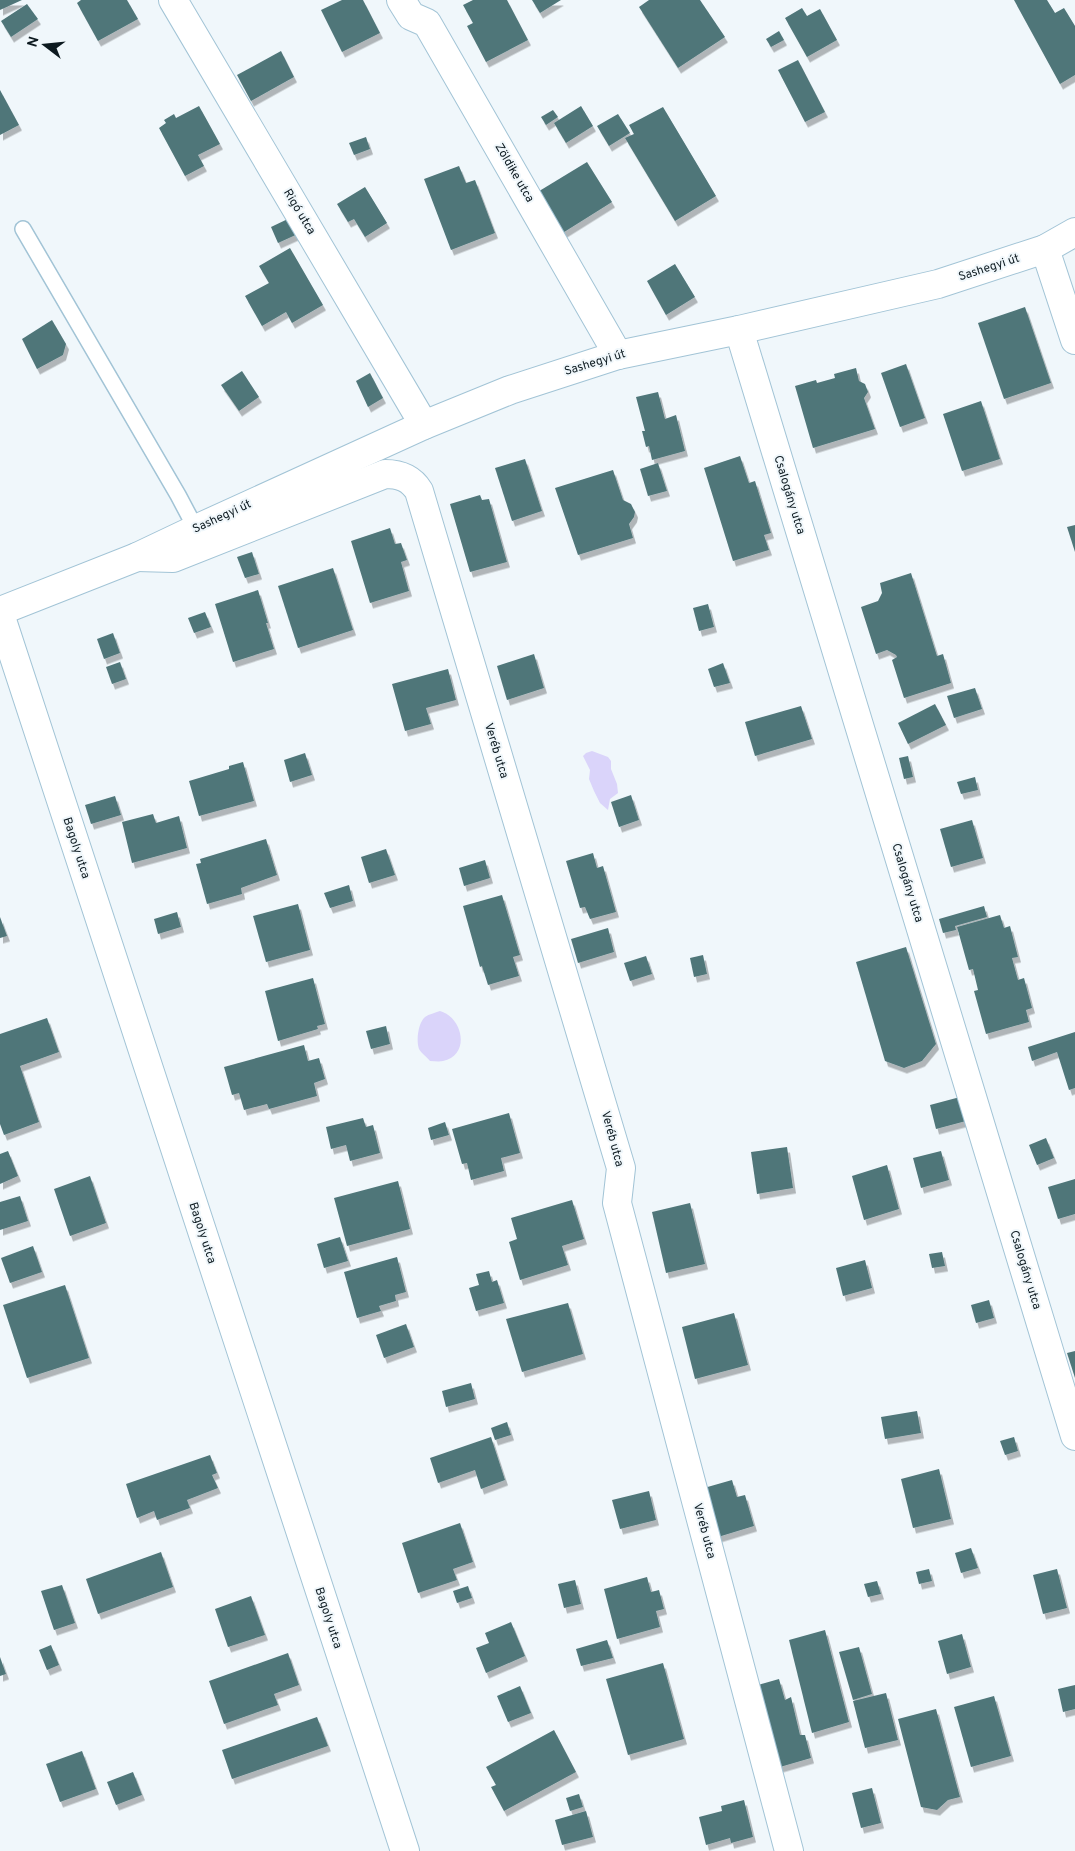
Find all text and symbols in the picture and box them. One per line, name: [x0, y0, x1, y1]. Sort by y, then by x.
north arrow: [20, 20, 70, 70]
text: N: [24, 35, 44, 49]
street label: Zöldike utca: [491, 140, 537, 206]
street label: Rigó utca: [279, 186, 319, 238]
street label: Sashegyi út: [957, 251, 1021, 285]
street label: Sashegyi út: [562, 346, 628, 380]
street label: Csalogány utca: [769, 454, 809, 536]
street label: Sashegyi út: [190, 496, 254, 538]
street label: Veréb utca: [480, 721, 512, 781]
street label: Bagoly utca: [59, 815, 93, 881]
street label: Csalogány utca: [887, 842, 927, 924]
street label: Veréb utca: [597, 1109, 627, 1169]
street label: Bagoly utca: [185, 1200, 219, 1266]
street label: Csalogány utca: [1005, 1229, 1045, 1311]
street label: Veréb utca: [689, 1501, 719, 1561]
street label: Bagoly utca: [311, 1585, 345, 1651]

